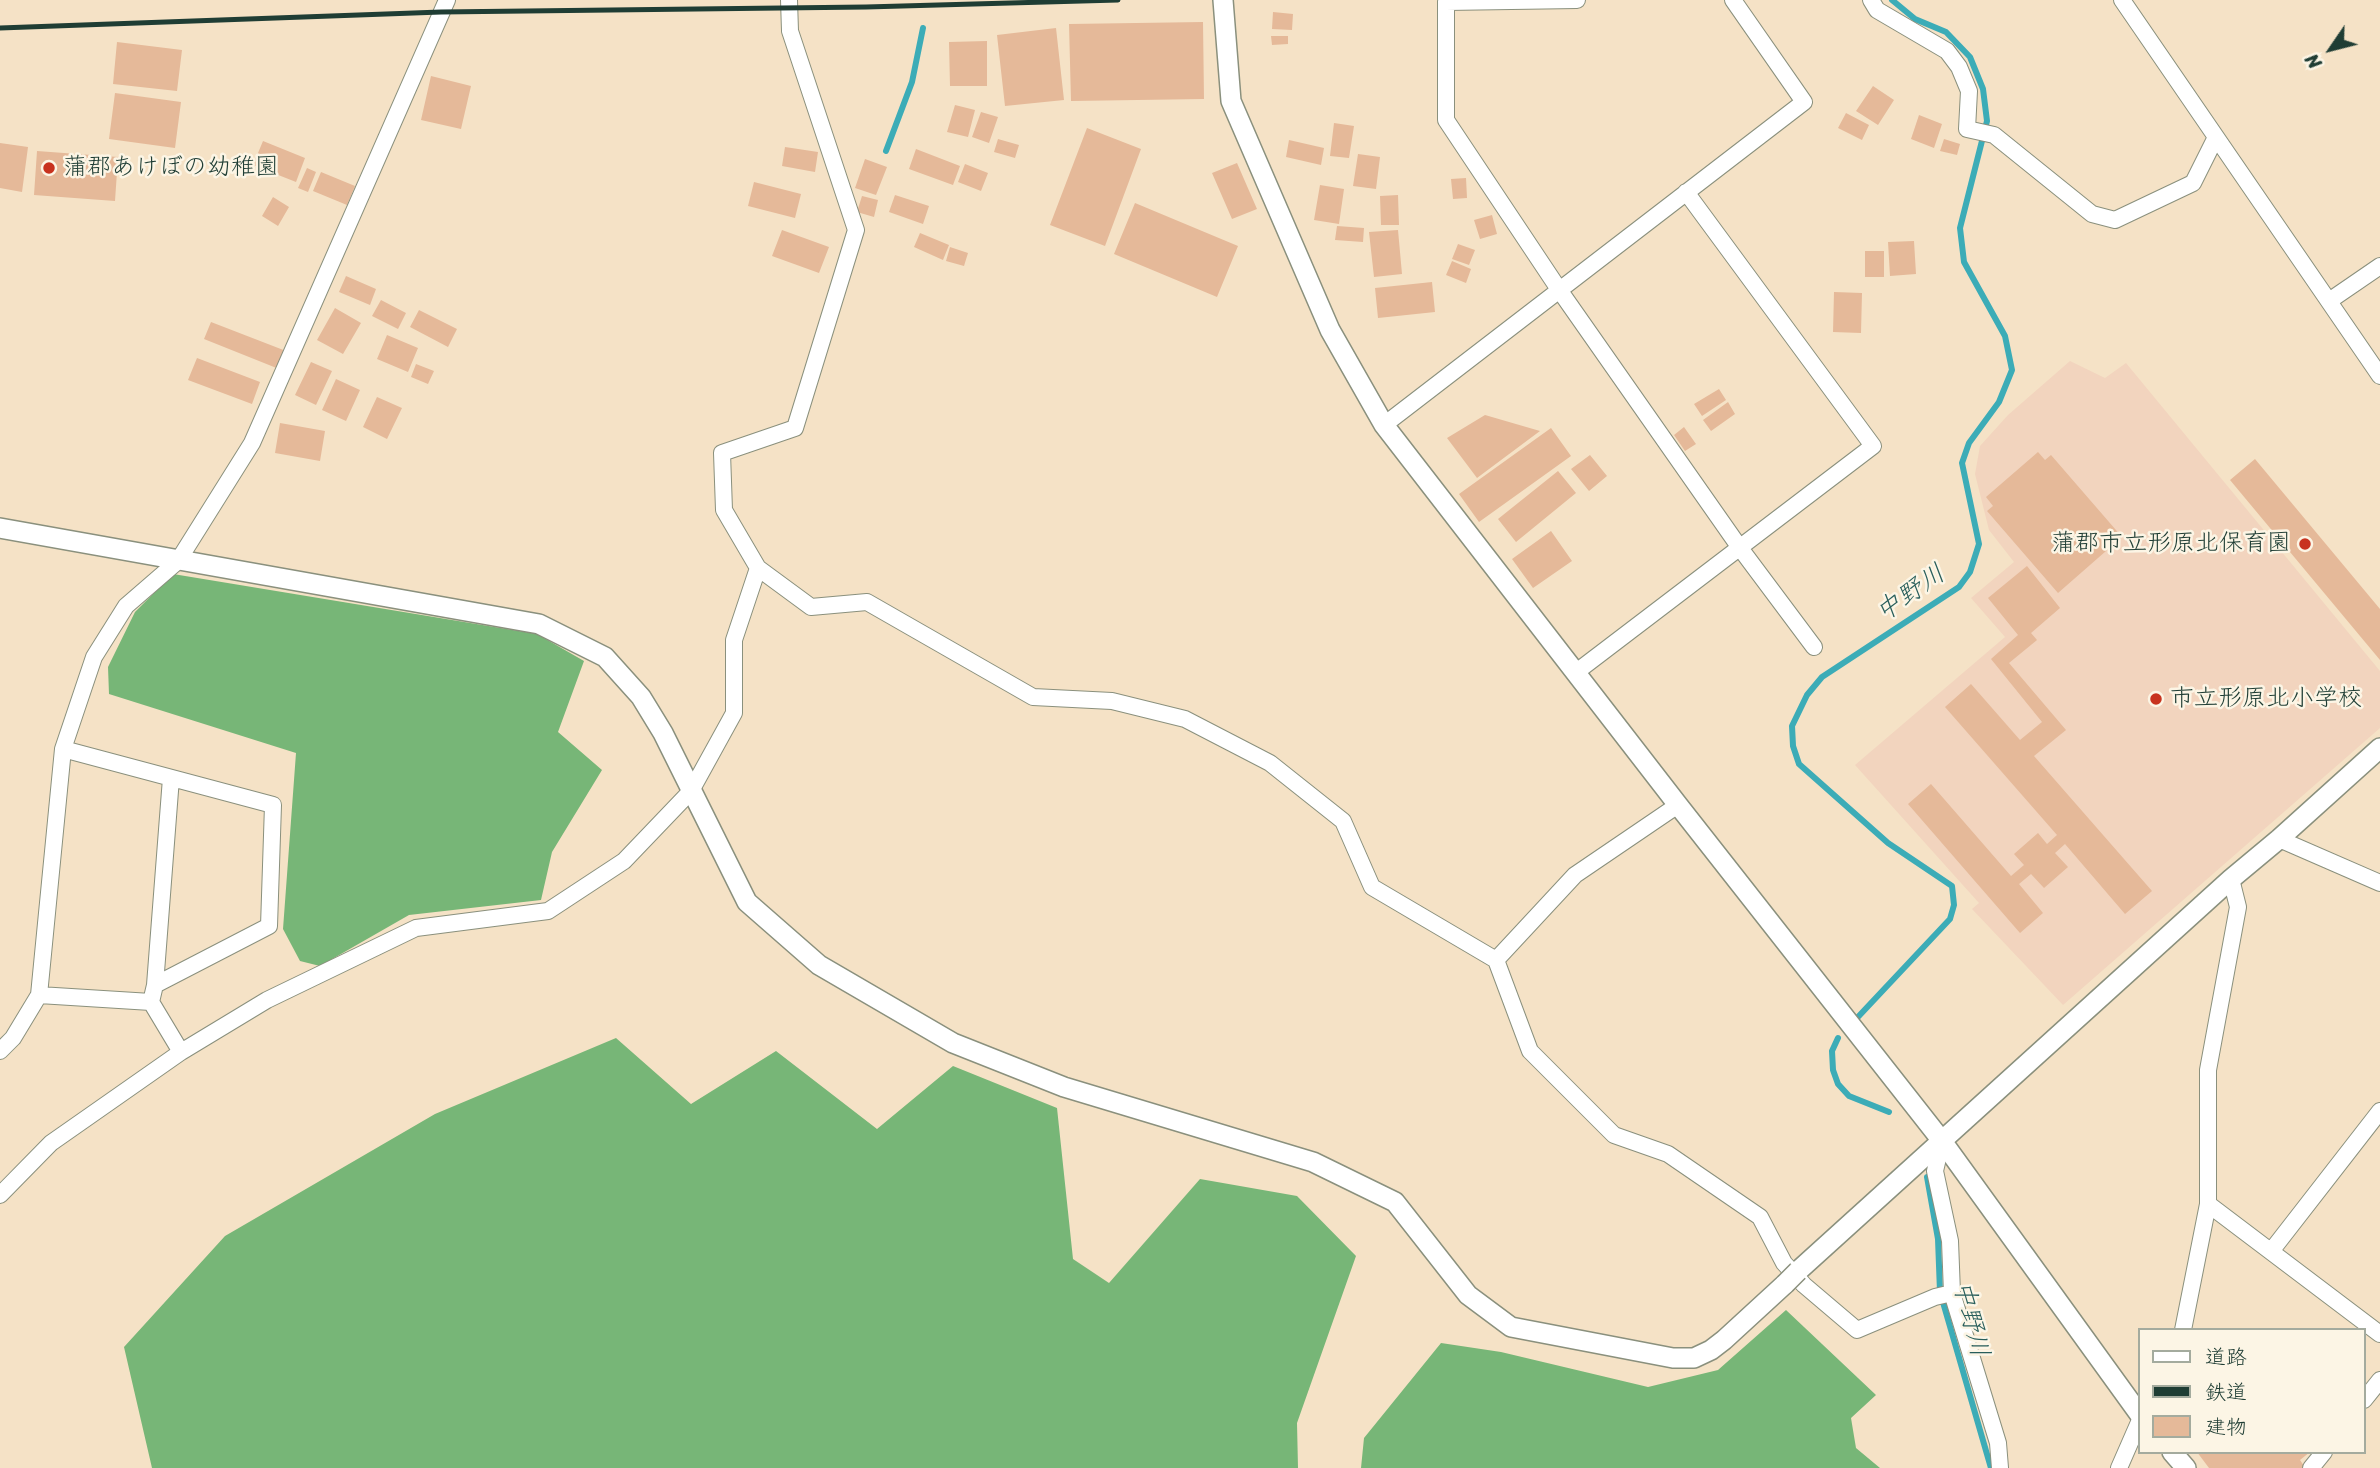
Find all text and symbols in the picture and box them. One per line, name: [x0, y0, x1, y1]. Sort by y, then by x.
north arrow: [2296, 14, 2366, 84]
text: N: [2296, 46, 2331, 76]
place label: 蒲郡あけぼの幼稚園: [63, 154, 279, 182]
marker: 蒲郡あけぼの幼稚園: [41, 160, 57, 176]
place label: 蒲郡市立形原北保育園: [2051, 530, 2291, 558]
marker: 蒲郡市立形原北保育園: [2297, 536, 2313, 552]
water label: 中野川: [1870, 559, 1952, 629]
place label: 市立形原北小学校: [2170, 685, 2362, 713]
marker: 市立形原北小学校: [2148, 691, 2164, 707]
water label: 中野川: [1945, 1277, 1995, 1361]
legend: [2138, 1328, 2366, 1454]
text: 道路: [2205, 1338, 2247, 1376]
text: 鉄道: [2205, 1373, 2247, 1411]
text: 建物: [2205, 1408, 2247, 1446]

